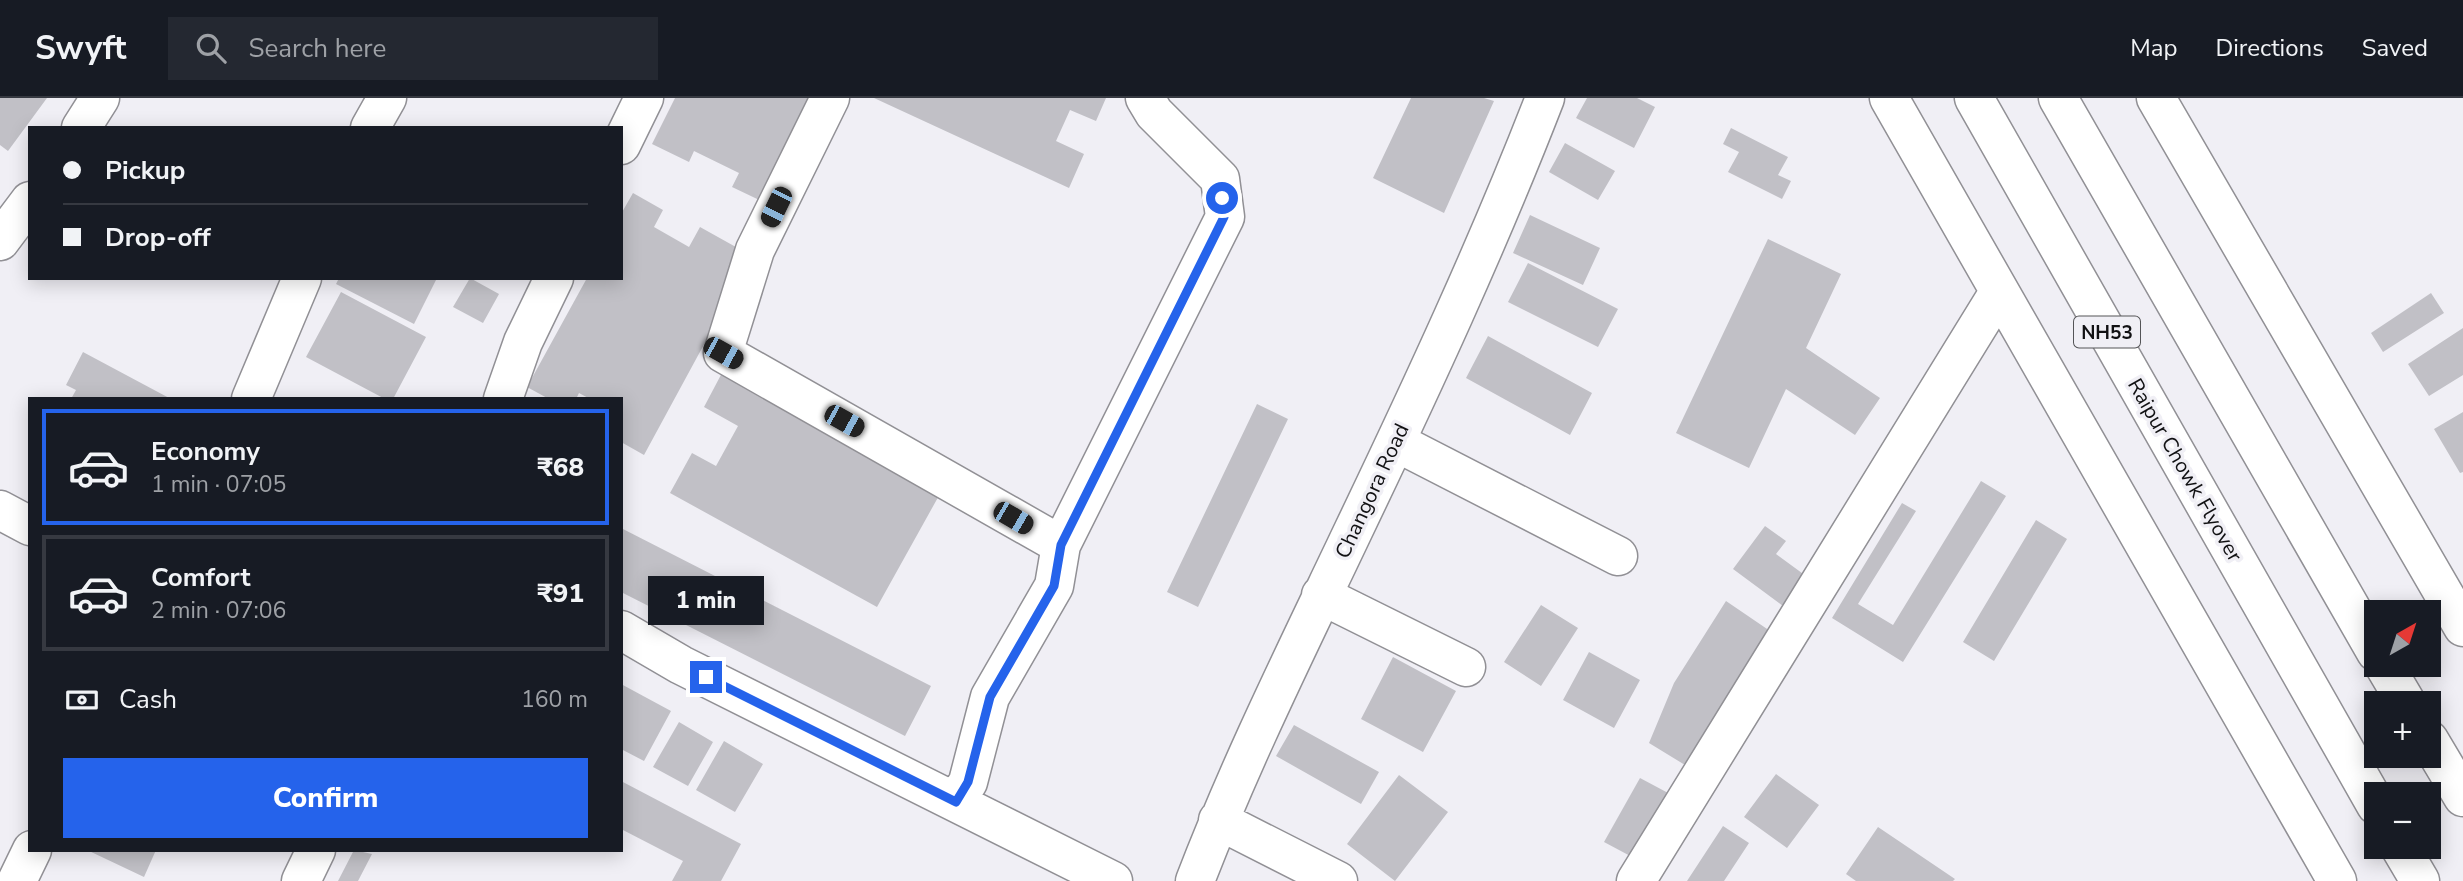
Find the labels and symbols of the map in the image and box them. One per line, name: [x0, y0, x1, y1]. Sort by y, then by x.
route start: [1206, 182, 1238, 214]
car: [758, 184, 795, 230]
road number: NH53: [2074, 316, 2140, 348]
car: [700, 334, 747, 372]
street label: Raipur Chowk Flyover: [2121, 373, 2249, 567]
car: [821, 402, 868, 440]
street label: Changora Road: [1328, 419, 1416, 563]
car: [990, 498, 1037, 538]
callout: 1 min: [648, 575, 764, 624]
north arrow: [2364, 600, 2441, 677]
route end: [690, 661, 722, 693]

